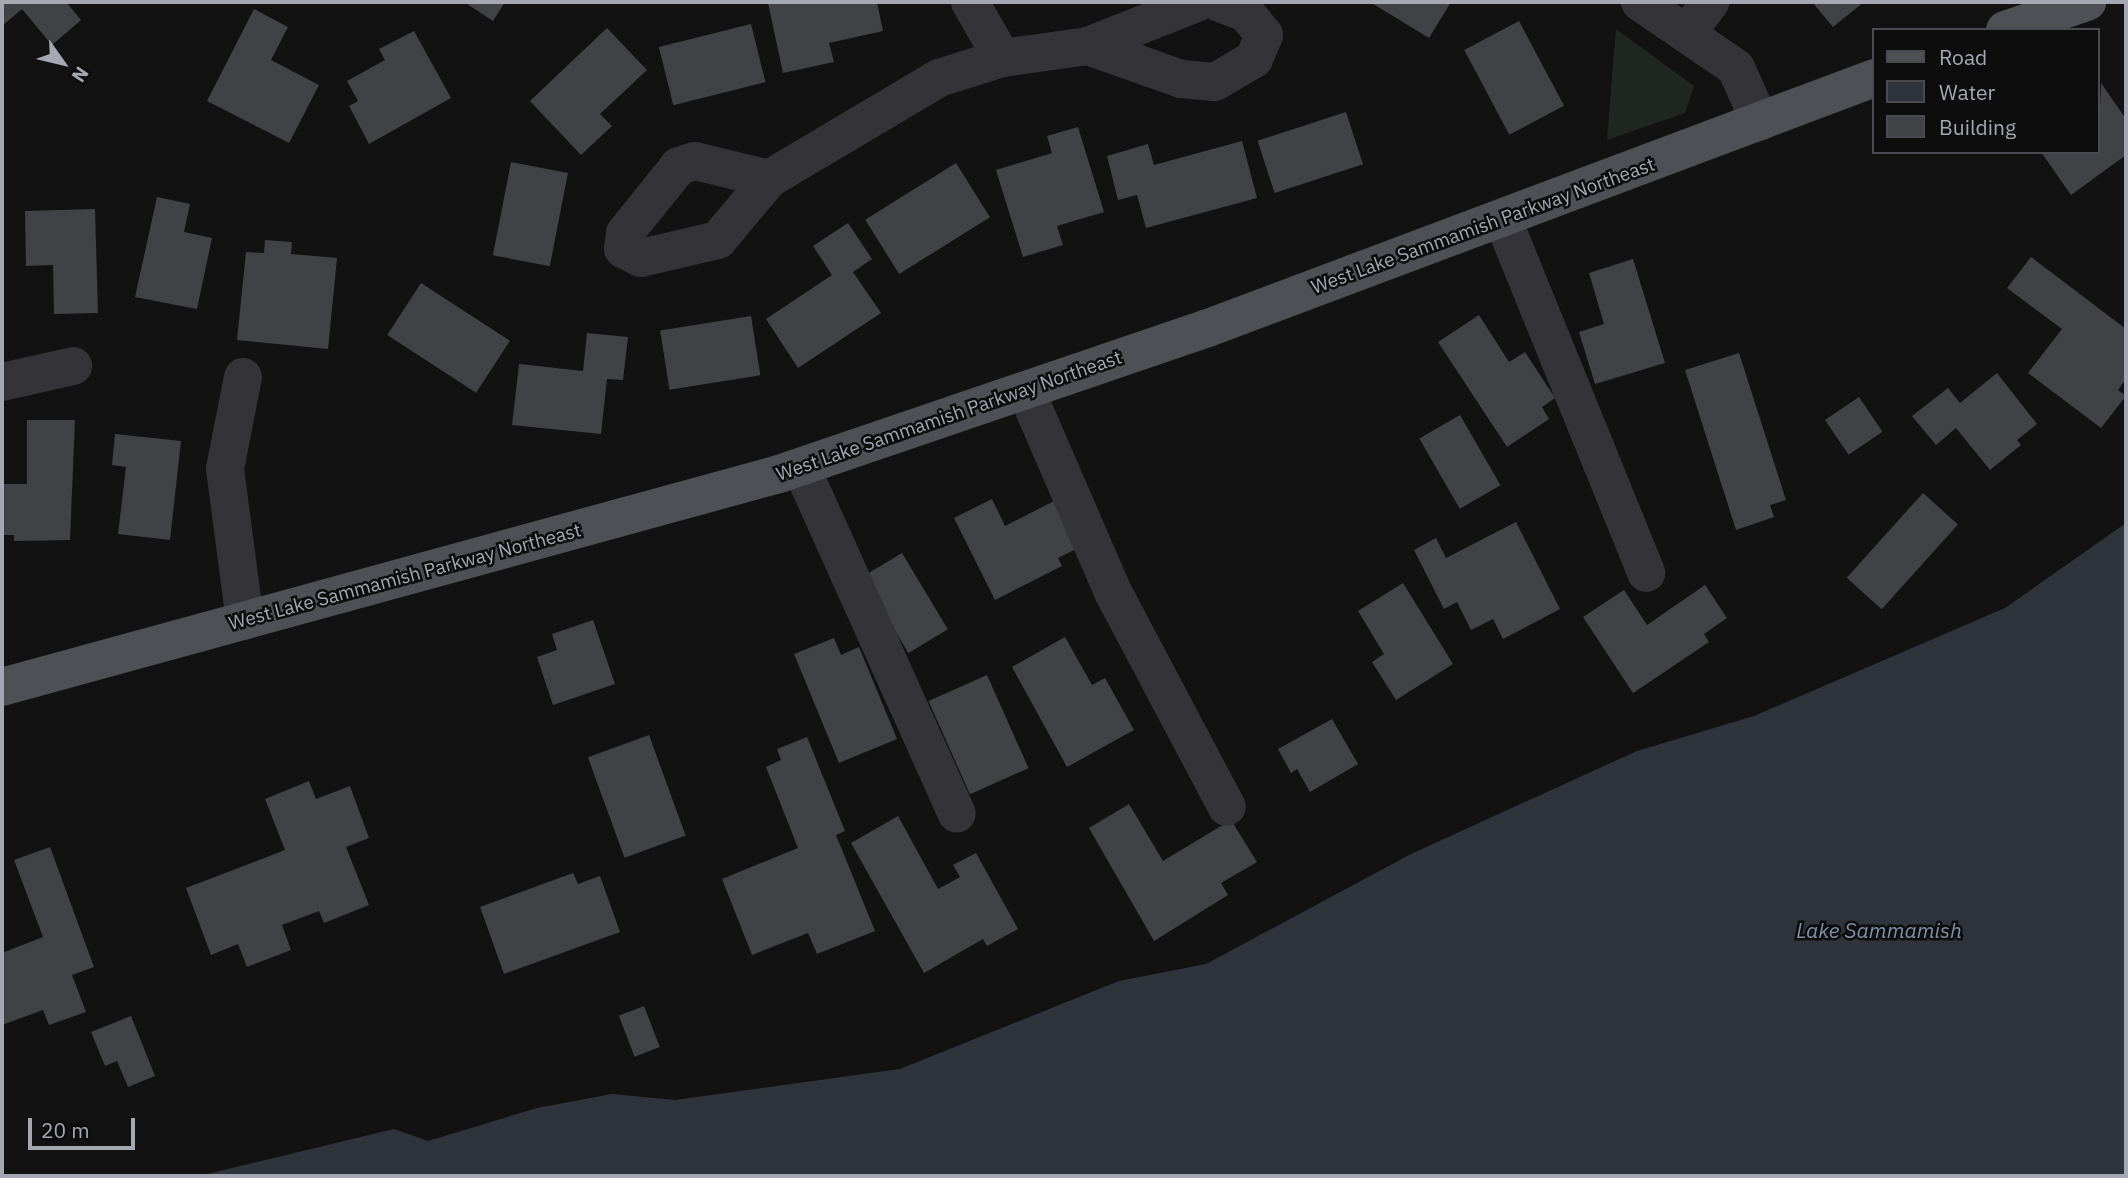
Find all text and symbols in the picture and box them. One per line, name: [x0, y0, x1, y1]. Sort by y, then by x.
north arrow: [28, 28, 98, 98]
legend: [1872, 28, 2100, 154]
text: Road: [1939, 43, 1987, 71]
text: N: [67, 62, 94, 87]
text: Water: [1939, 78, 1995, 106]
text: Building: [1939, 113, 2016, 141]
street label: West Lake Sammamish Parkway Northeast: [1308, 153, 1658, 299]
street label: West Lake Sammamish Parkway Northeast: [773, 346, 1125, 486]
street label: West Lake Sammamish Parkway Northeast: [226, 519, 584, 635]
water label: Lake Sammamish: [1796, 917, 1962, 943]
scale bar: [32, 1104, 138, 1148]
text: 20 m: [41, 1116, 90, 1144]

